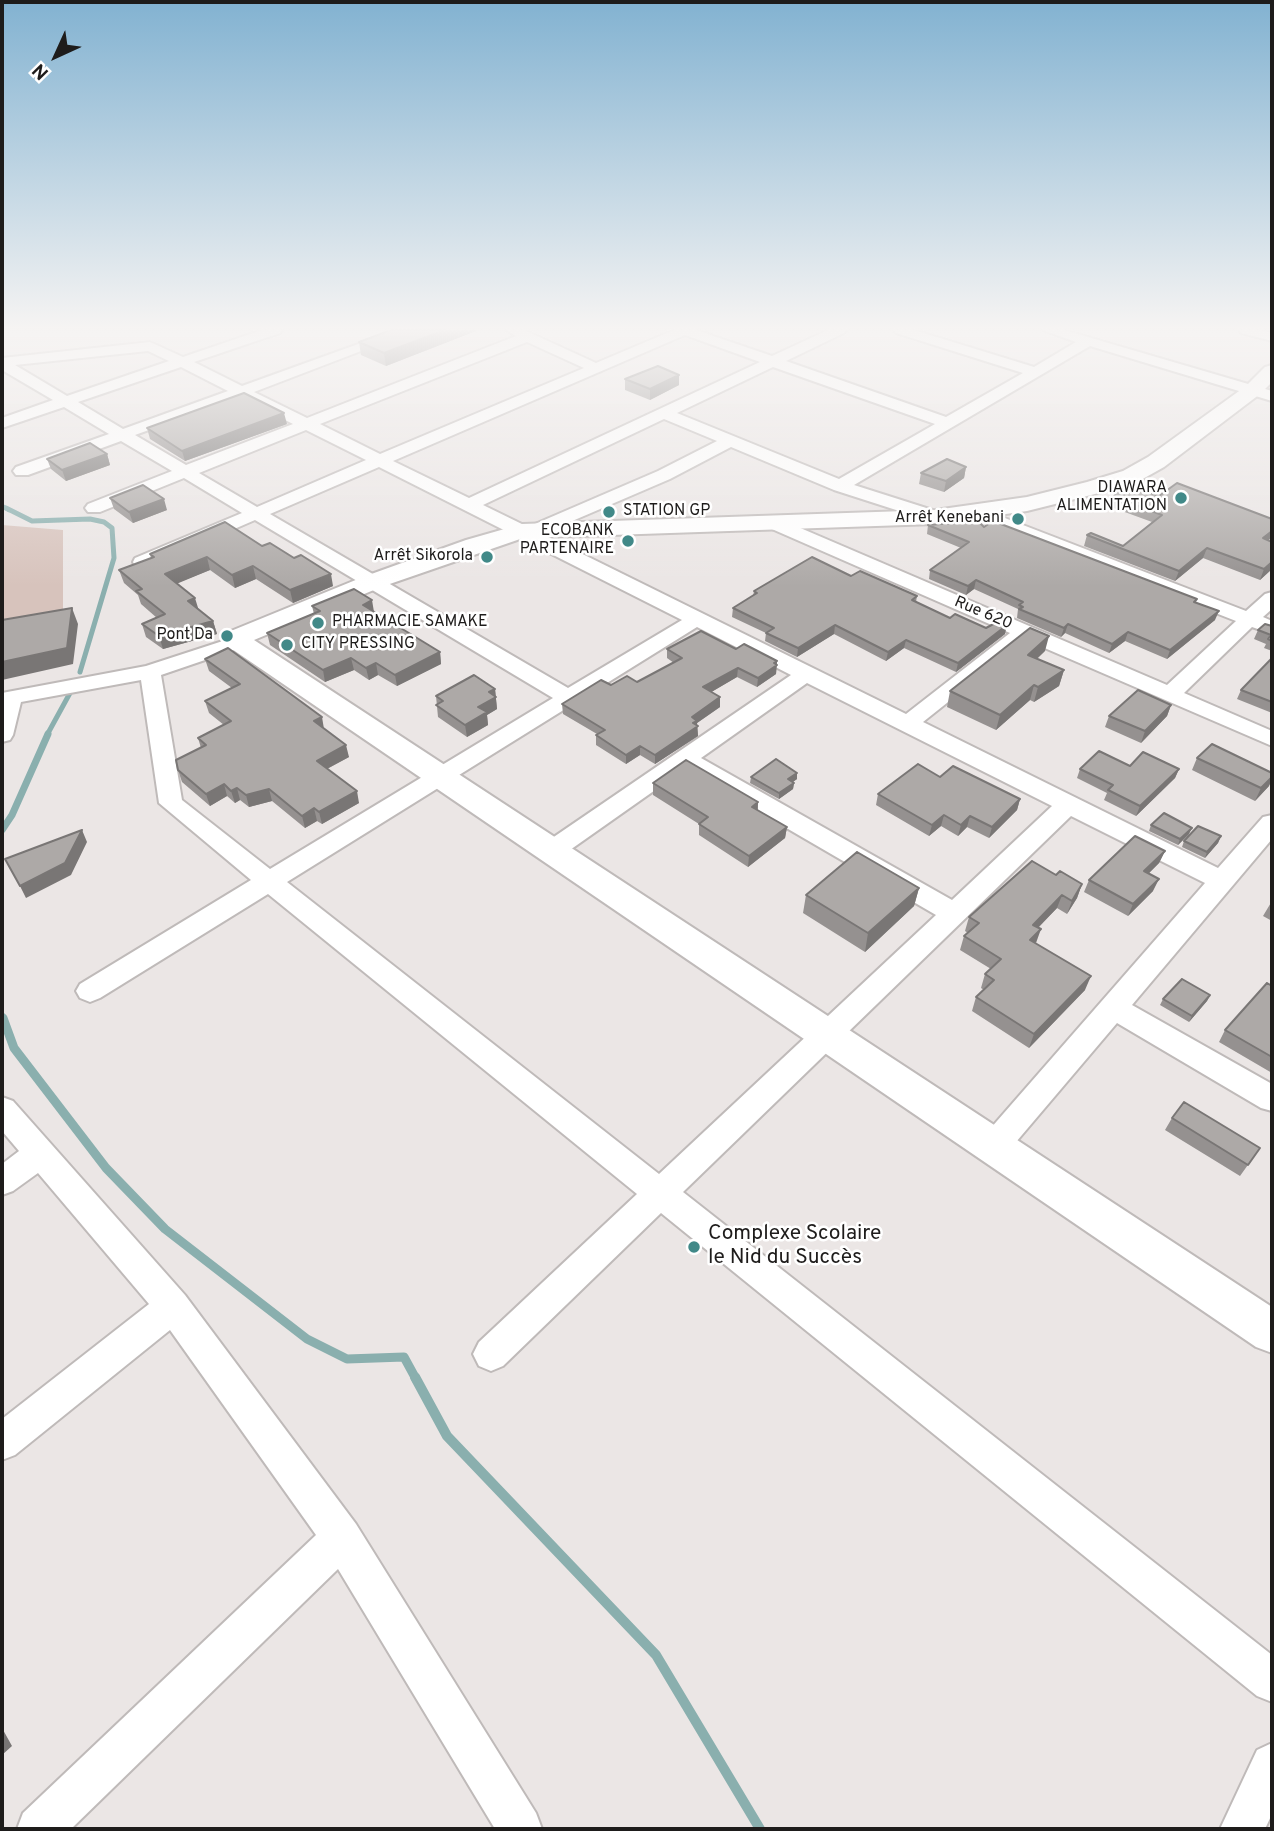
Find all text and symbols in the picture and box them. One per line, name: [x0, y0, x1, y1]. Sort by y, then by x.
north arrow: [21, 21, 91, 91]
text: N: [28, 58, 54, 84]
place label: DIAWARA ALIMENTATION: [1056, 479, 1167, 517]
marker: DIAWARA ALIMENTATION: [1173, 490, 1189, 506]
place label: STATION GP: [623, 502, 710, 522]
marker: STATION GP: [601, 504, 617, 520]
place label: Arrêt Kenebani: [895, 509, 1004, 529]
marker: Arrêt Kenebani: [1010, 511, 1026, 527]
place label: ECOBANK PARTENAIRE: [520, 522, 614, 560]
marker: ECOBANK PARTENAIRE: [620, 533, 636, 549]
place label: Arrêt Sikorola: [373, 547, 473, 567]
marker: Arrêt Sikorola: [479, 549, 495, 565]
street label: Rue 620: [951, 593, 1015, 635]
place label: PHARMACIE SAMAKE: [332, 613, 488, 633]
marker: PHARMACIE SAMAKE: [310, 615, 326, 631]
place label: Pont Da: [156, 626, 213, 646]
marker: Pont Da: [219, 628, 235, 644]
place label: CITY PRESSING: [301, 635, 415, 655]
marker: CITY PRESSING: [279, 637, 295, 653]
place label: Complexe Scolaire le Nid du Succès: [708, 1222, 881, 1272]
marker: Complexe Scolaire le Nid du Succès: [686, 1239, 702, 1255]

